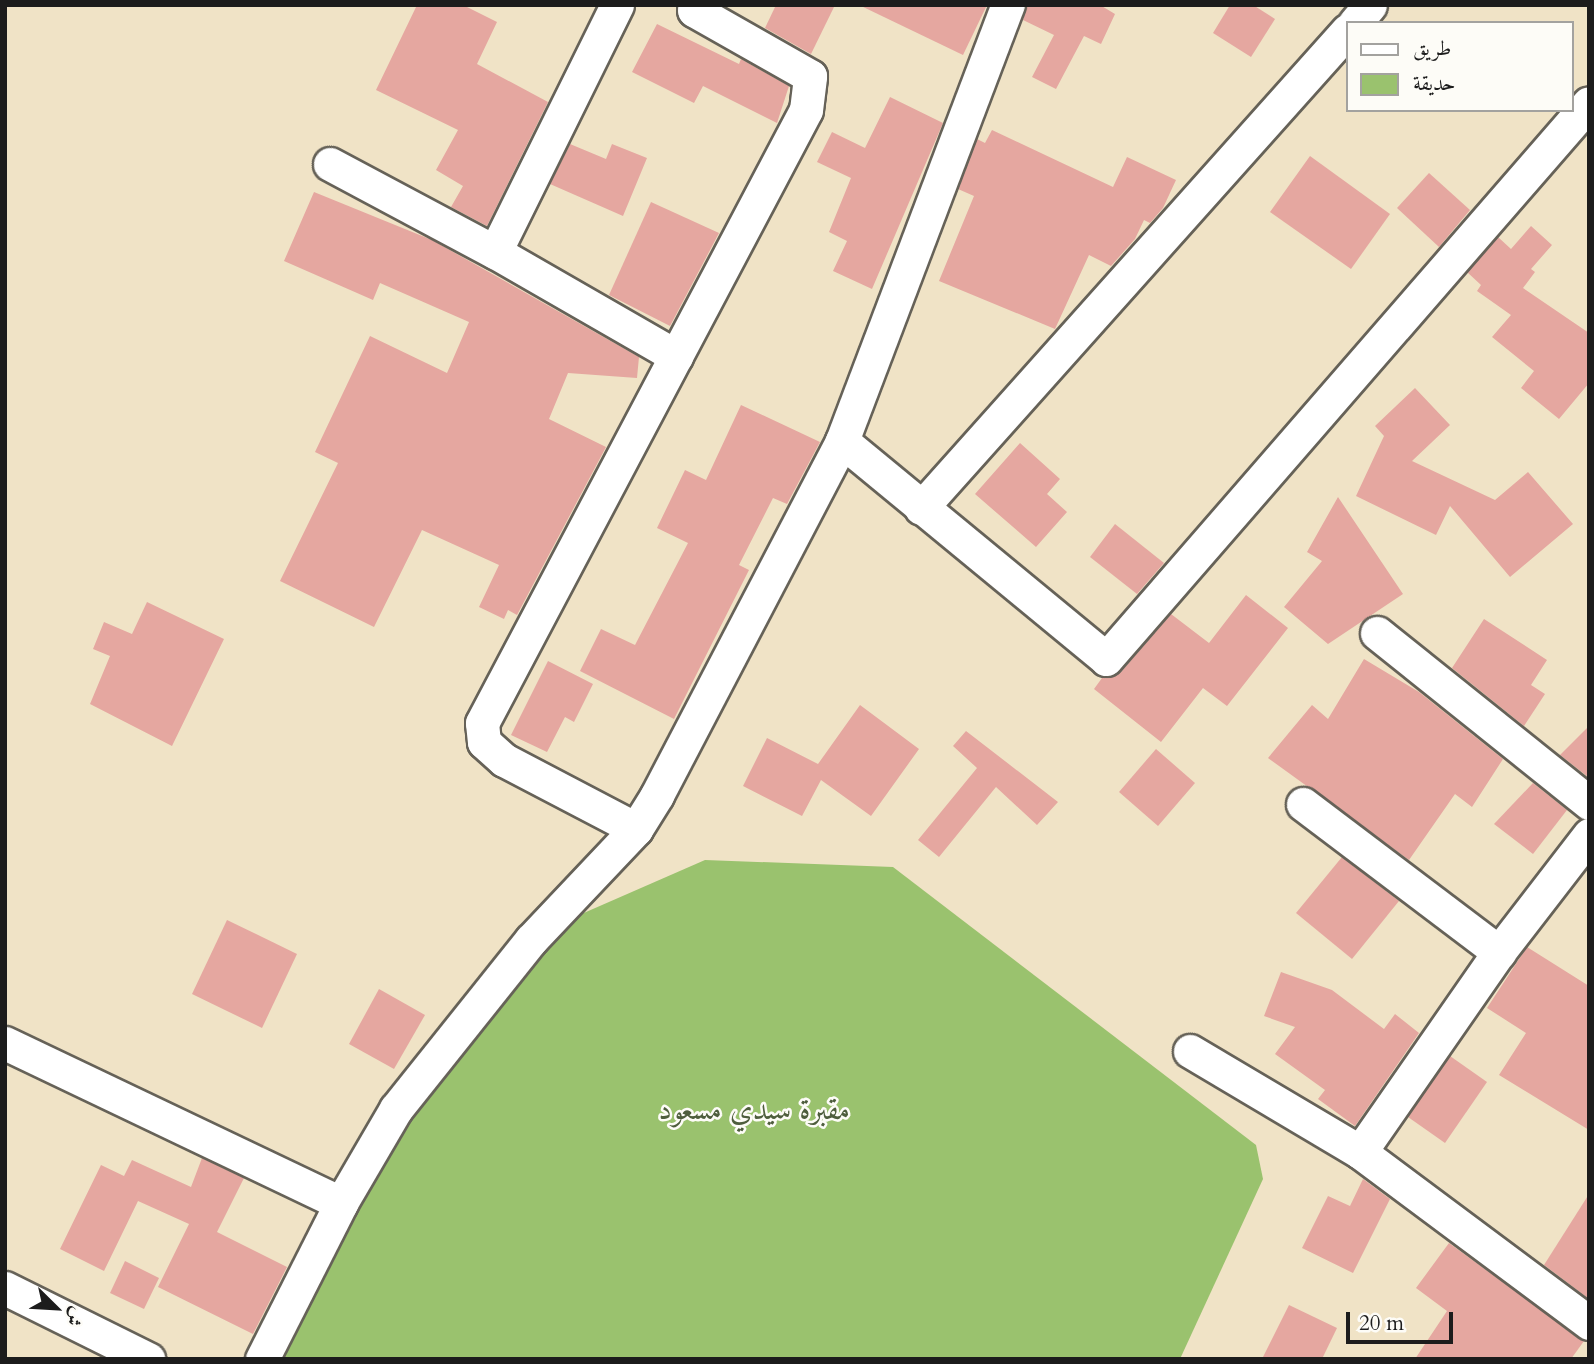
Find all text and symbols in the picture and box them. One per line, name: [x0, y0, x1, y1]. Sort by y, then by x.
legend: [1346, 21, 1573, 112]
text: طريق: [1413, 34, 1451, 63]
text: حديقة: [1413, 69, 1456, 98]
park label: مقبرة سيدي مسعود: [658, 1092, 850, 1128]
north arrow: [21, 1273, 91, 1343]
scale bar: [1349, 1298, 1456, 1342]
text: ش: [59, 1303, 91, 1330]
text: 20 m: [1359, 1309, 1404, 1338]

